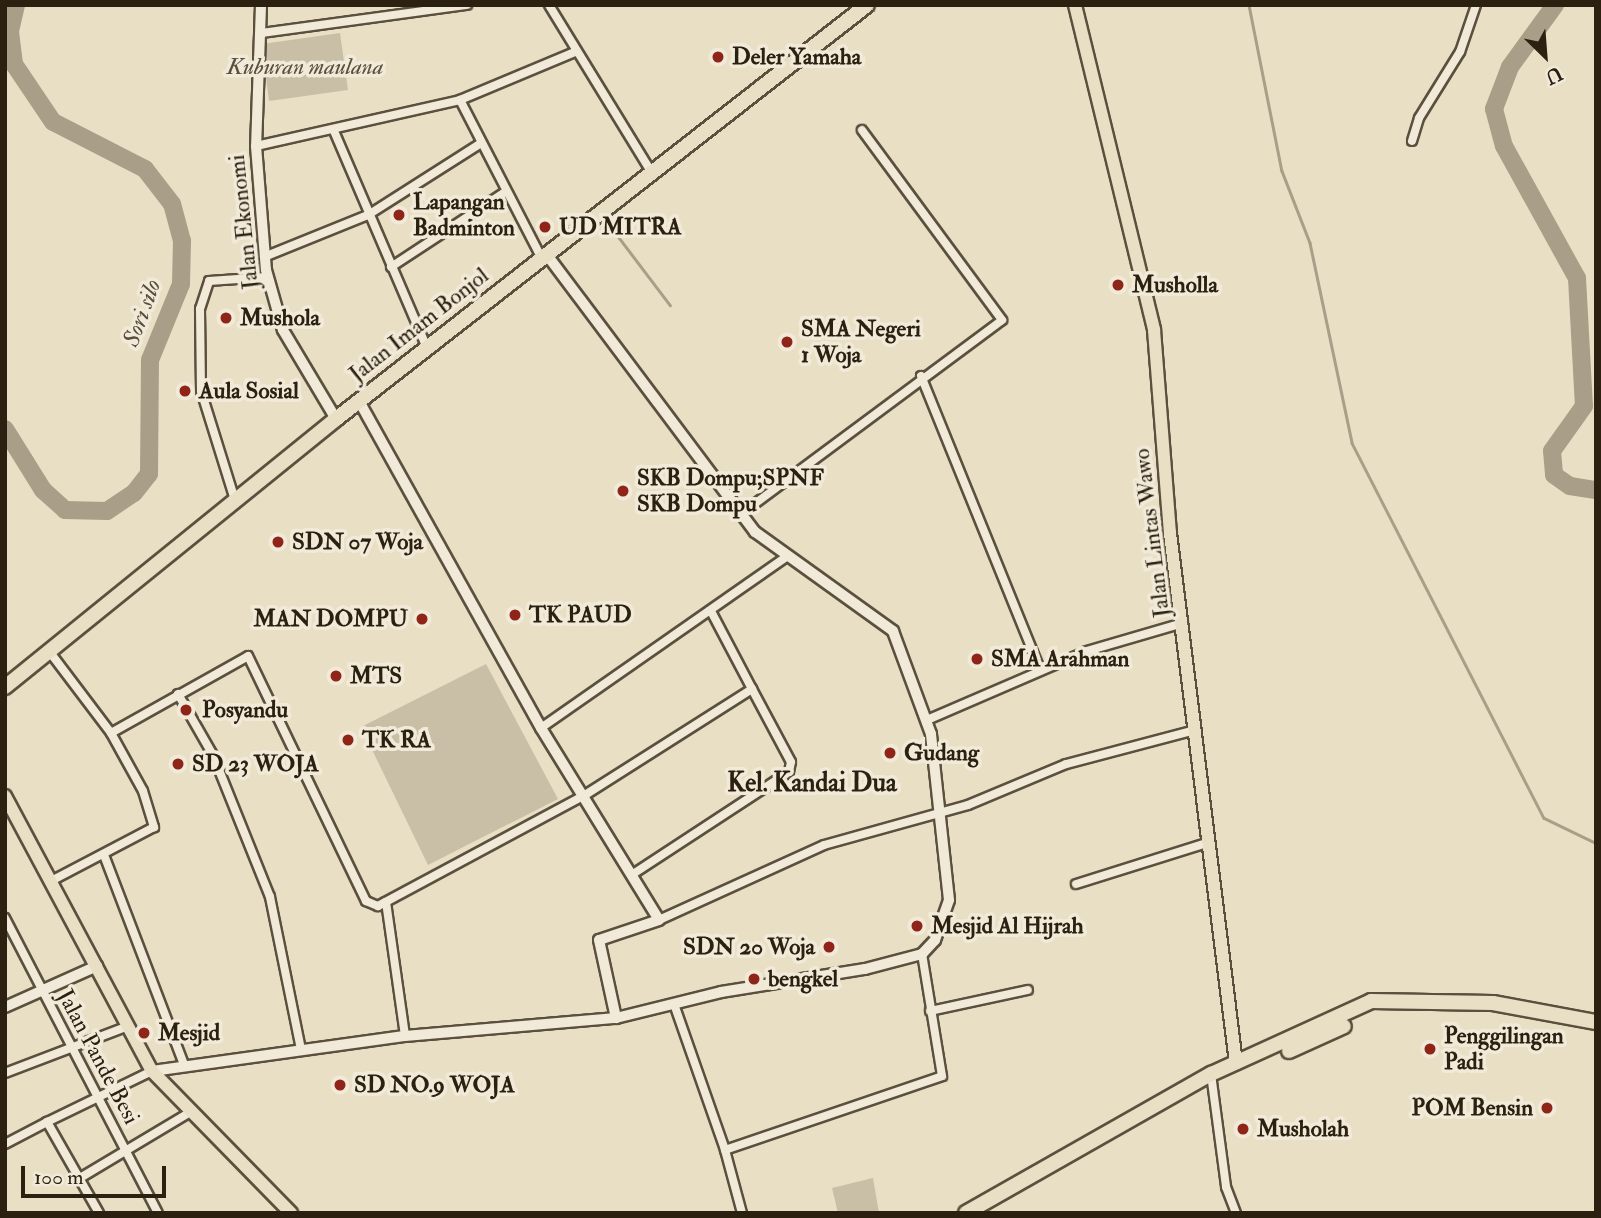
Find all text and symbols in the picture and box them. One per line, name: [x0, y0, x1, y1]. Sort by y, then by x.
north arrow: [1510, 21, 1580, 91]
place label: Deler Yamaha: [732, 43, 861, 71]
marker: Deler Yamaha: [710, 49, 726, 65]
park label: Kuburan maulana: [227, 53, 383, 81]
text: U: [1542, 61, 1566, 89]
street label: Jalan Ekonomi: [223, 153, 265, 291]
place label: Lapangan Badminton: [413, 188, 515, 242]
marker: Lapangan Badminton: [391, 207, 407, 223]
place label: UD MITRA: [559, 213, 682, 241]
marker: UD MITRA: [537, 219, 553, 235]
street label: Jalan Imam Bonjol: [344, 262, 494, 388]
place label: Musholla: [1132, 271, 1218, 299]
water label: Sori silo: [117, 276, 167, 350]
marker: Musholla: [1110, 277, 1126, 293]
place label: Mushola: [240, 304, 320, 332]
marker: Mushola: [218, 310, 234, 326]
place label: SMA Negeri 1 Woja: [801, 315, 921, 369]
marker: SMA Negeri 1 Woja: [779, 334, 795, 350]
place label: Aula Sosial: [199, 377, 299, 405]
marker: Aula Sosial: [177, 383, 193, 399]
street label: Jalan Lintas Wawo: [1128, 447, 1176, 619]
place label: SKB Dompu;SPNF SKB Dompu: [637, 464, 824, 518]
marker: SKB Dompu;SPNF SKB Dompu: [615, 483, 631, 499]
place label: SDN 07 Woja: [292, 528, 423, 556]
marker: SDN 07 Woja: [270, 534, 286, 550]
place label: TK PAUD: [529, 601, 632, 629]
place label: MAN DOMPU: [254, 605, 408, 633]
marker: TK PAUD: [507, 607, 523, 623]
marker: MAN DOMPU: [414, 611, 430, 627]
place label: SMA Arahman: [991, 645, 1129, 673]
marker: SMA Arahman: [969, 651, 985, 667]
place label: MTS: [350, 662, 402, 690]
marker: MTS: [328, 668, 344, 684]
place label: Posyandu: [202, 696, 288, 724]
marker: Posyandu: [176, 700, 196, 720]
place label: TK RA: [362, 726, 431, 754]
marker: TK RA: [340, 732, 356, 748]
place label: Gudang: [904, 739, 979, 767]
marker: Gudang: [882, 745, 898, 761]
place label: SD 23 WOJA: [192, 750, 319, 778]
marker: SD 23 WOJA: [170, 756, 186, 772]
district label: Kel. Kandai Dua: [727, 768, 897, 800]
place label: Mesjid Al Hijrah: [931, 912, 1084, 940]
marker: Mesjid Al Hijrah: [909, 918, 925, 934]
place label: SDN 20 Woja: [683, 933, 815, 961]
marker: SDN 20 Woja: [821, 939, 837, 955]
place label: bengkel: [768, 965, 838, 993]
marker: bengkel: [746, 971, 762, 987]
street label: Jalan Pande Besi: [51, 985, 145, 1129]
place label: Mesjid: [158, 1019, 220, 1047]
place label: Penggilingan Padi: [1444, 1022, 1564, 1076]
marker: Mesjid: [136, 1025, 152, 1041]
marker: Penggilingan Padi: [1422, 1041, 1438, 1057]
place label: SD NO.9 WOJA: [354, 1071, 515, 1099]
marker: SD NO.9 WOJA: [332, 1077, 348, 1093]
place label: POM Bensin: [1412, 1094, 1533, 1122]
marker: POM Bensin: [1539, 1100, 1555, 1116]
place label: Musholah: [1257, 1115, 1349, 1143]
marker: Musholah: [1235, 1121, 1251, 1137]
scale bar: [24, 1152, 170, 1196]
text: 100 m: [34, 1164, 84, 1191]

